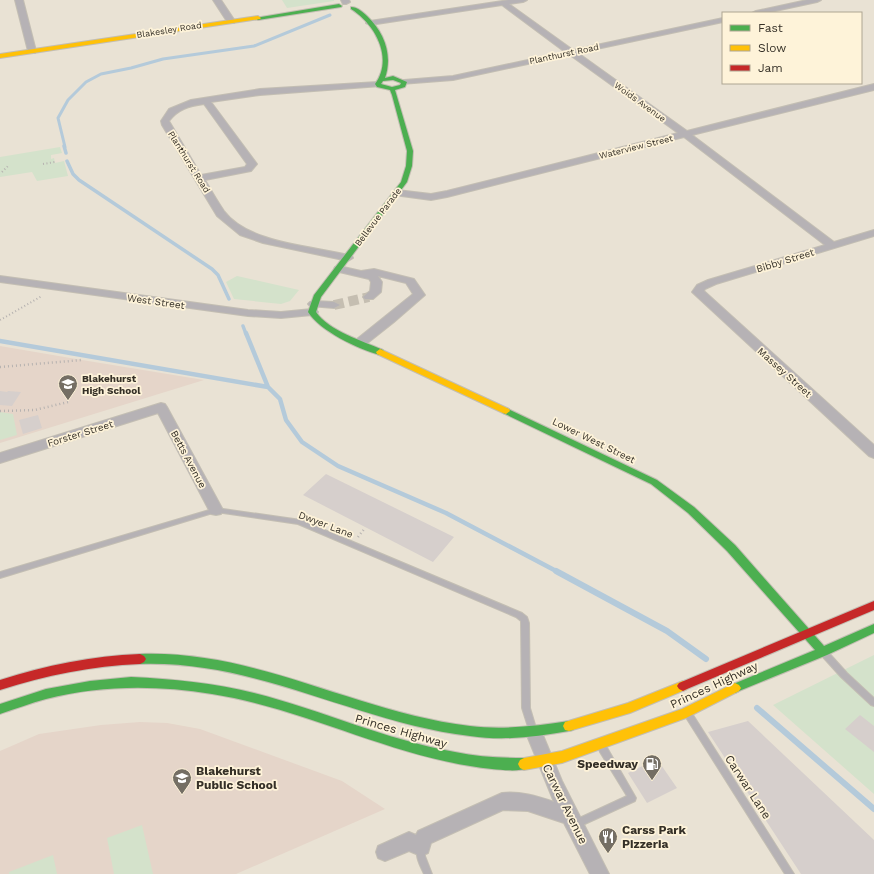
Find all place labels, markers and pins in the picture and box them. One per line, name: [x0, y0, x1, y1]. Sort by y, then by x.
school or university icon: Blakehurst High School: [57, 373, 79, 401]
place label: Blakehurst High School: [82, 373, 141, 396]
fuel station icon: Speedway: [641, 753, 663, 781]
place label: Speedway: [577, 757, 638, 771]
place label: Blakehurst Public School: [196, 764, 277, 792]
school or university icon: Blakehurst Public School: [171, 767, 193, 795]
place label: Carss Park Pizzeria: [622, 823, 687, 851]
restaurant icon: Carss Park Pizzeria: [597, 826, 619, 854]

